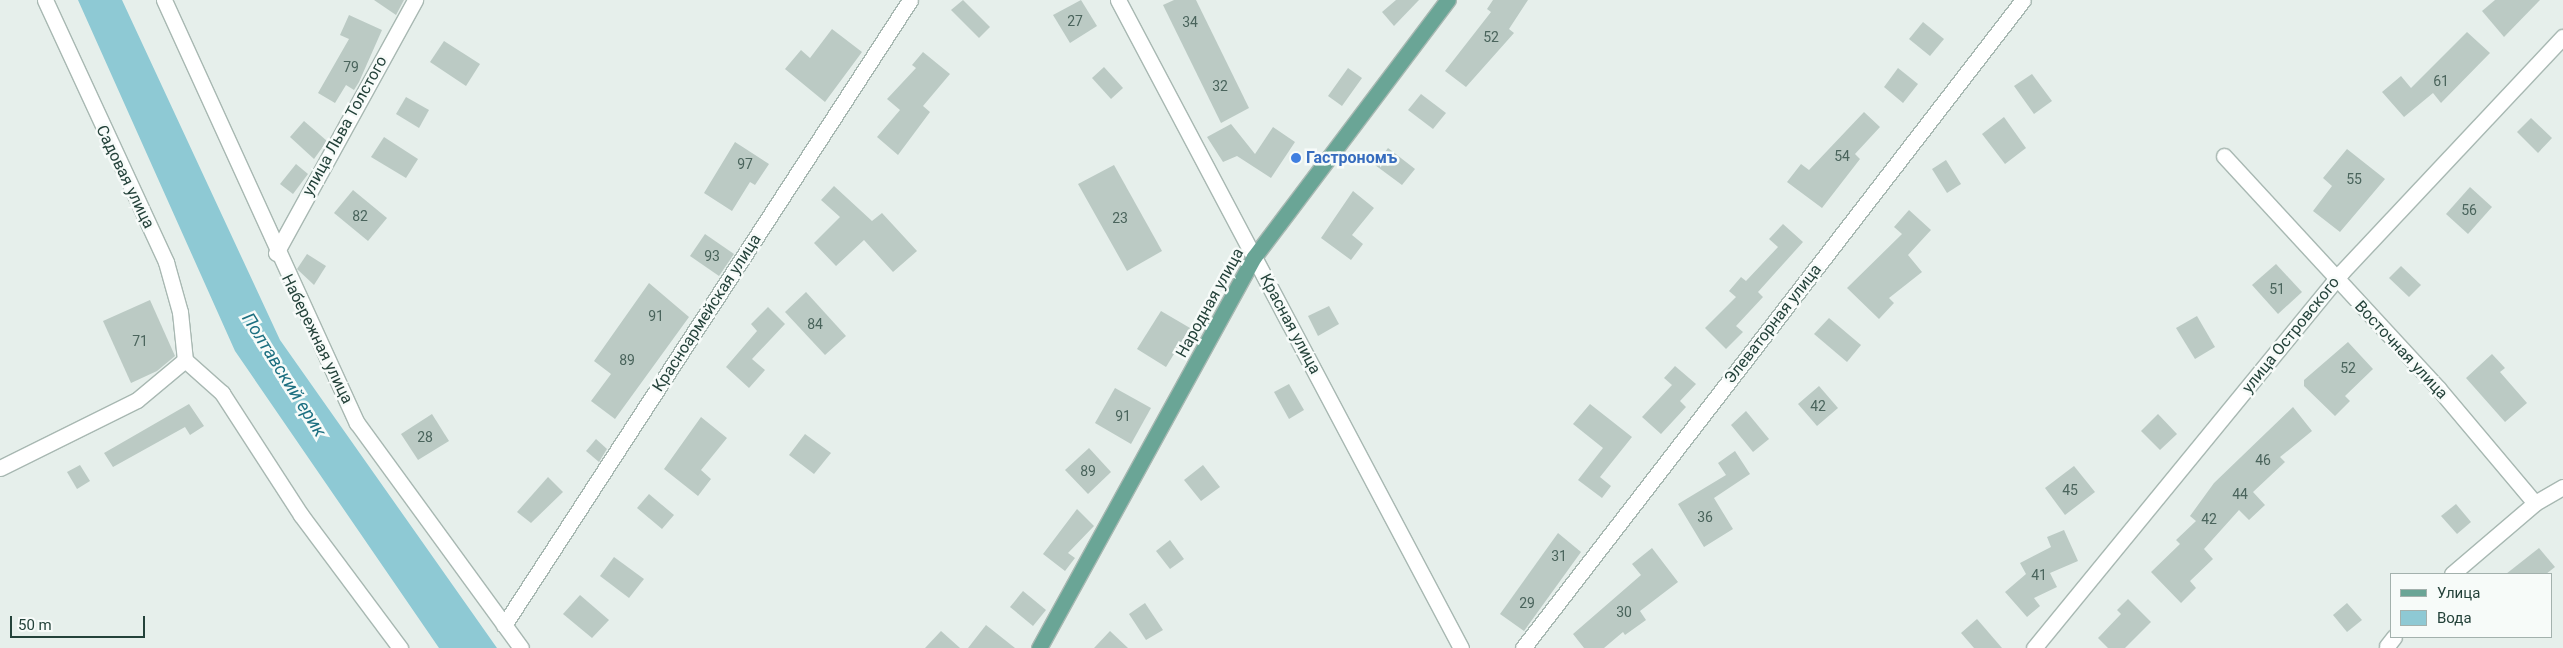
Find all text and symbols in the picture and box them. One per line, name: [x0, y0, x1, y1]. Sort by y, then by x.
house number: 27: [1067, 13, 1083, 29]
house number: 34: [1182, 14, 1198, 30]
house number: 52: [1483, 29, 1499, 45]
street label: улица Льва Толстого: [298, 53, 392, 199]
house number: 79: [343, 59, 359, 75]
house number: 61: [2433, 73, 2449, 89]
house number: 32: [1212, 78, 1228, 94]
street label: Садовая улица: [92, 122, 158, 232]
place label: Гастрономъ: [1306, 148, 1397, 168]
house number: 54: [1834, 148, 1850, 164]
marker: Гастрономъ: [1290, 152, 1302, 164]
house number: 97: [737, 156, 753, 172]
house number: 55: [2346, 171, 2362, 187]
house number: 56: [2461, 202, 2477, 218]
house number: 82: [352, 208, 368, 224]
house number: 23: [1112, 210, 1128, 226]
street label: Красноармейская улица: [649, 231, 765, 395]
street label: Народная улица: [1172, 245, 1248, 361]
house number: 93: [704, 248, 720, 264]
street label: Элеваторная улица: [1720, 261, 1826, 387]
street label: Набережная улица: [277, 271, 357, 407]
street label: Красная улица: [1256, 271, 1324, 377]
street label: улица Островского: [2238, 273, 2344, 397]
house number: 51: [2269, 281, 2285, 297]
street label: Восточная улица: [2351, 297, 2451, 403]
house number: 91: [648, 308, 664, 324]
water label: Полтавский ерик: [237, 309, 331, 441]
house number: 84: [807, 316, 823, 332]
house number: 71: [132, 333, 148, 349]
house number: 89: [619, 352, 635, 368]
house number: 52: [2340, 360, 2356, 376]
house number: 42: [1810, 398, 1826, 414]
house number: 91: [1115, 408, 1131, 424]
house number: 28: [417, 429, 433, 445]
house number: 46: [2255, 452, 2271, 468]
house number: 89: [1080, 463, 1096, 479]
house number: 45: [2062, 482, 2078, 498]
house number: 44: [2232, 486, 2248, 502]
house number: 36: [1697, 509, 1713, 525]
house number: 42: [2201, 511, 2217, 527]
house number: 31: [1551, 548, 1567, 564]
house number: 41: [2031, 567, 2047, 583]
legend: [2390, 573, 2553, 638]
text: Улица: [2437, 584, 2480, 602]
house number: 29: [1519, 595, 1535, 611]
house number: 30: [1616, 604, 1632, 620]
scale bar: [12, 606, 148, 638]
text: Вода: [2437, 609, 2472, 627]
text: 50 m: [18, 616, 52, 634]

